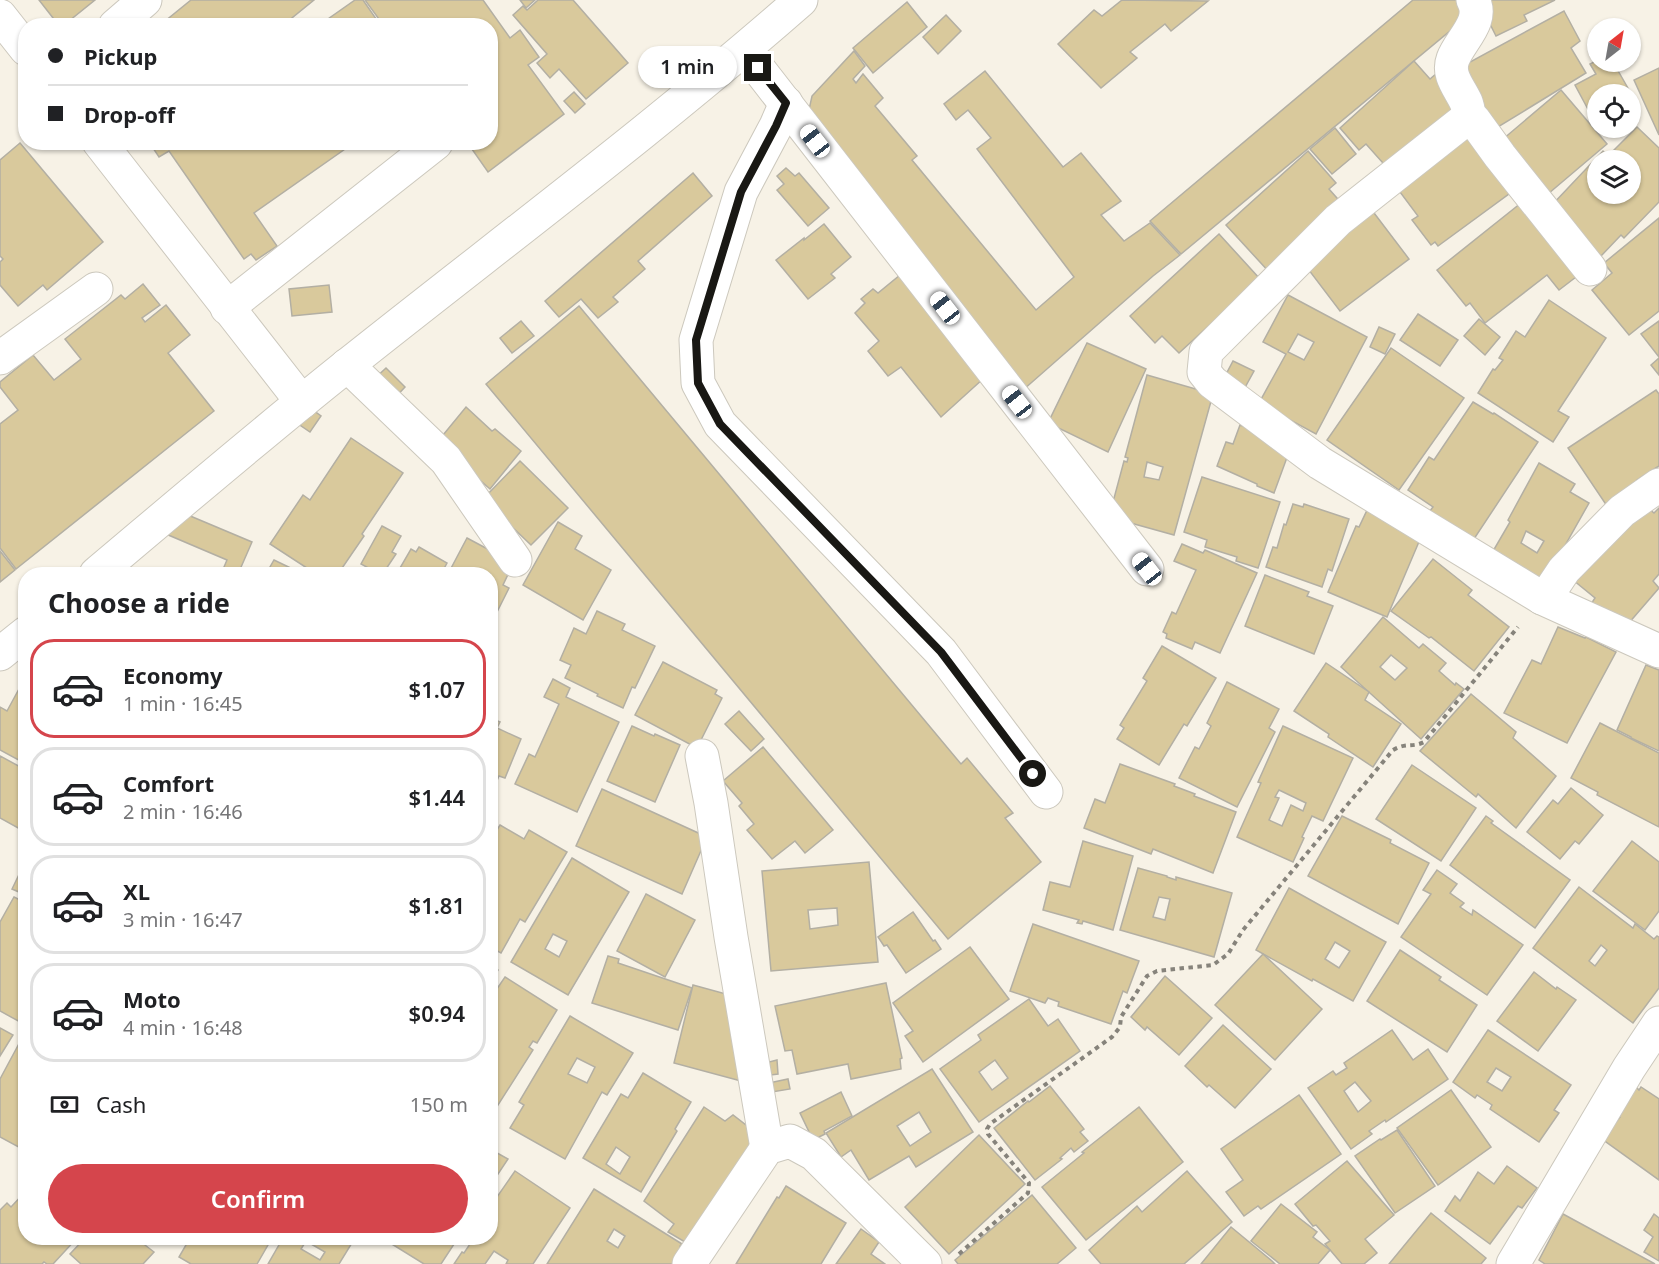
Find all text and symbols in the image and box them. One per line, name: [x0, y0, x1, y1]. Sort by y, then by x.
north arrow: [1587, 18, 1641, 72]
map controls: [1587, 18, 1641, 204]
text: Pickup: [84, 41, 157, 71]
callout: 1 min: [638, 47, 737, 89]
text: 1 min: [660, 53, 715, 80]
route end: [744, 54, 771, 81]
button: locate: [1587, 84, 1641, 138]
text: Drop-off: [84, 99, 175, 129]
car: [797, 121, 833, 161]
button: layers: [1587, 150, 1641, 204]
car: [927, 288, 963, 328]
car: [999, 382, 1035, 422]
car: [1129, 549, 1165, 589]
text: Choose a ride: [48, 584, 230, 621]
text: Economy: [123, 660, 222, 690]
icon: car: [51, 662, 105, 716]
text: $1.07: [409, 674, 465, 704]
text: 1 min · 16:45: [123, 690, 243, 717]
route start: [1019, 760, 1046, 787]
text: Comfort: [123, 768, 214, 798]
icon: car: [51, 770, 105, 824]
text: $1.44: [409, 782, 465, 812]
text: 2 min · 16:46: [123, 798, 243, 825]
text: XL: [123, 876, 150, 906]
icon: car: [51, 878, 105, 932]
text: $1.81: [409, 890, 465, 920]
text: 3 min · 16:47: [123, 906, 243, 933]
text: Moto: [123, 984, 181, 1014]
icon: car: [51, 986, 105, 1040]
text: $0.94: [409, 998, 465, 1028]
text: 4 min · 16:48: [123, 1014, 243, 1041]
icon: cash: [48, 1088, 81, 1121]
text: Cash: [96, 1089, 146, 1119]
text: 150 m: [410, 1091, 468, 1118]
button: Confirm: [48, 1164, 468, 1233]

